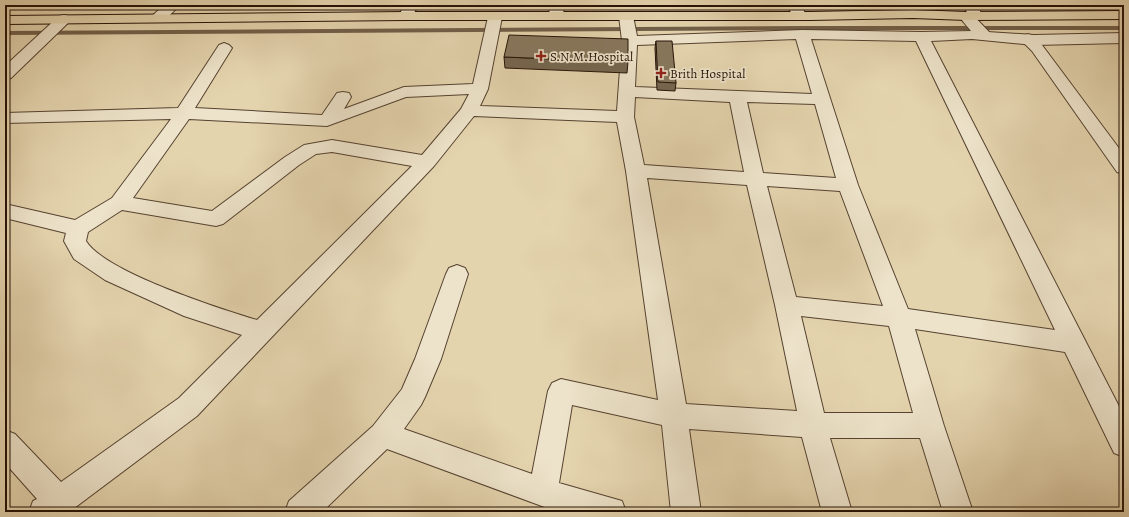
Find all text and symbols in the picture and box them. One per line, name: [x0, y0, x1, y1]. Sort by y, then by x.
place label: S.N.M.Hospital: [550, 48, 633, 65]
marker: S.N.M.Hospital: [535, 50, 547, 62]
place label: Brith Hospital: [670, 65, 745, 82]
marker: Brith Hospital: [655, 67, 667, 79]

